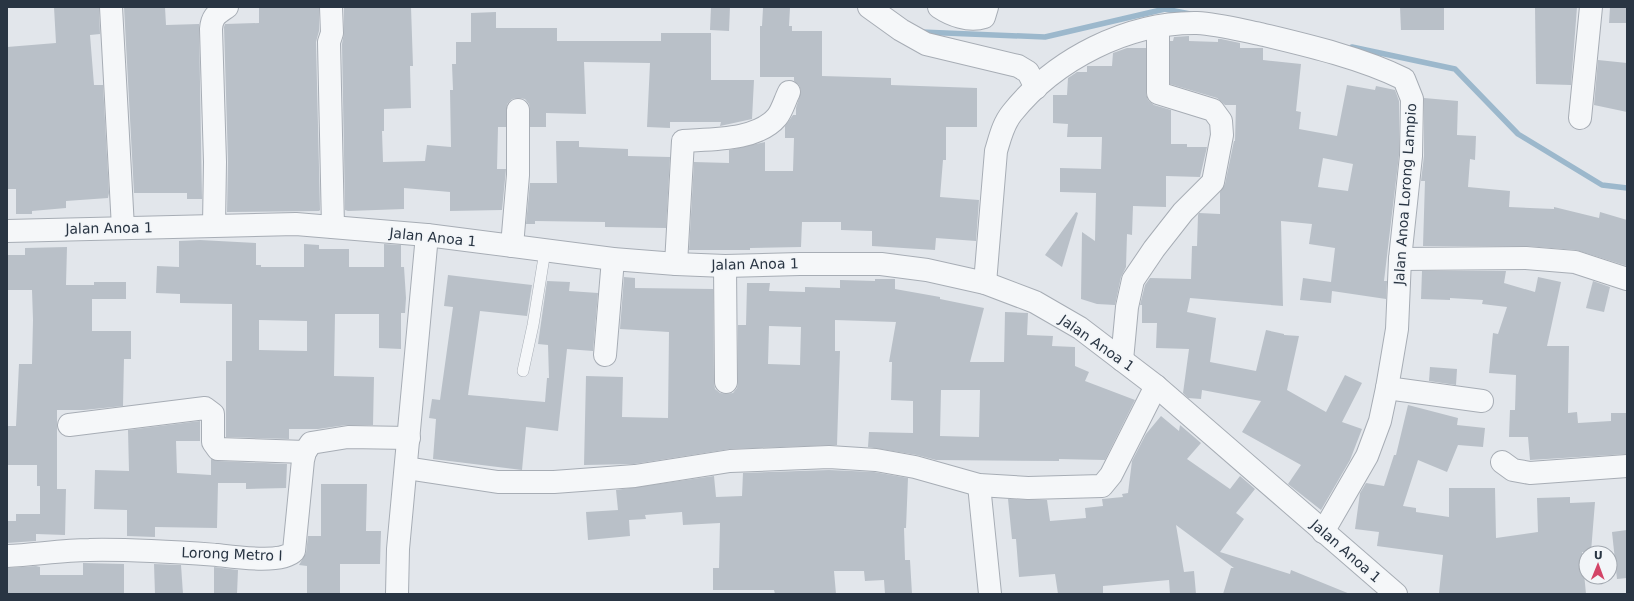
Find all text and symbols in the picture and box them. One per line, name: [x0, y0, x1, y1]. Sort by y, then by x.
street label: Jalan Anoa Lorong Lampio: [1391, 103, 1419, 286]
street label: Jalan Anoa 1: [64, 219, 153, 237]
street label: Jalan Anoa 1: [388, 224, 477, 250]
street label: Jalan Anoa 1: [710, 255, 799, 273]
street label: Jalan Anoa 1: [1056, 311, 1137, 375]
street label: Jalan Anoa 1: [1307, 516, 1384, 586]
street label: Lorong Metro I: [181, 544, 283, 564]
north arrow: [1578, 545, 1618, 585]
text: U: [1594, 549, 1603, 562]

